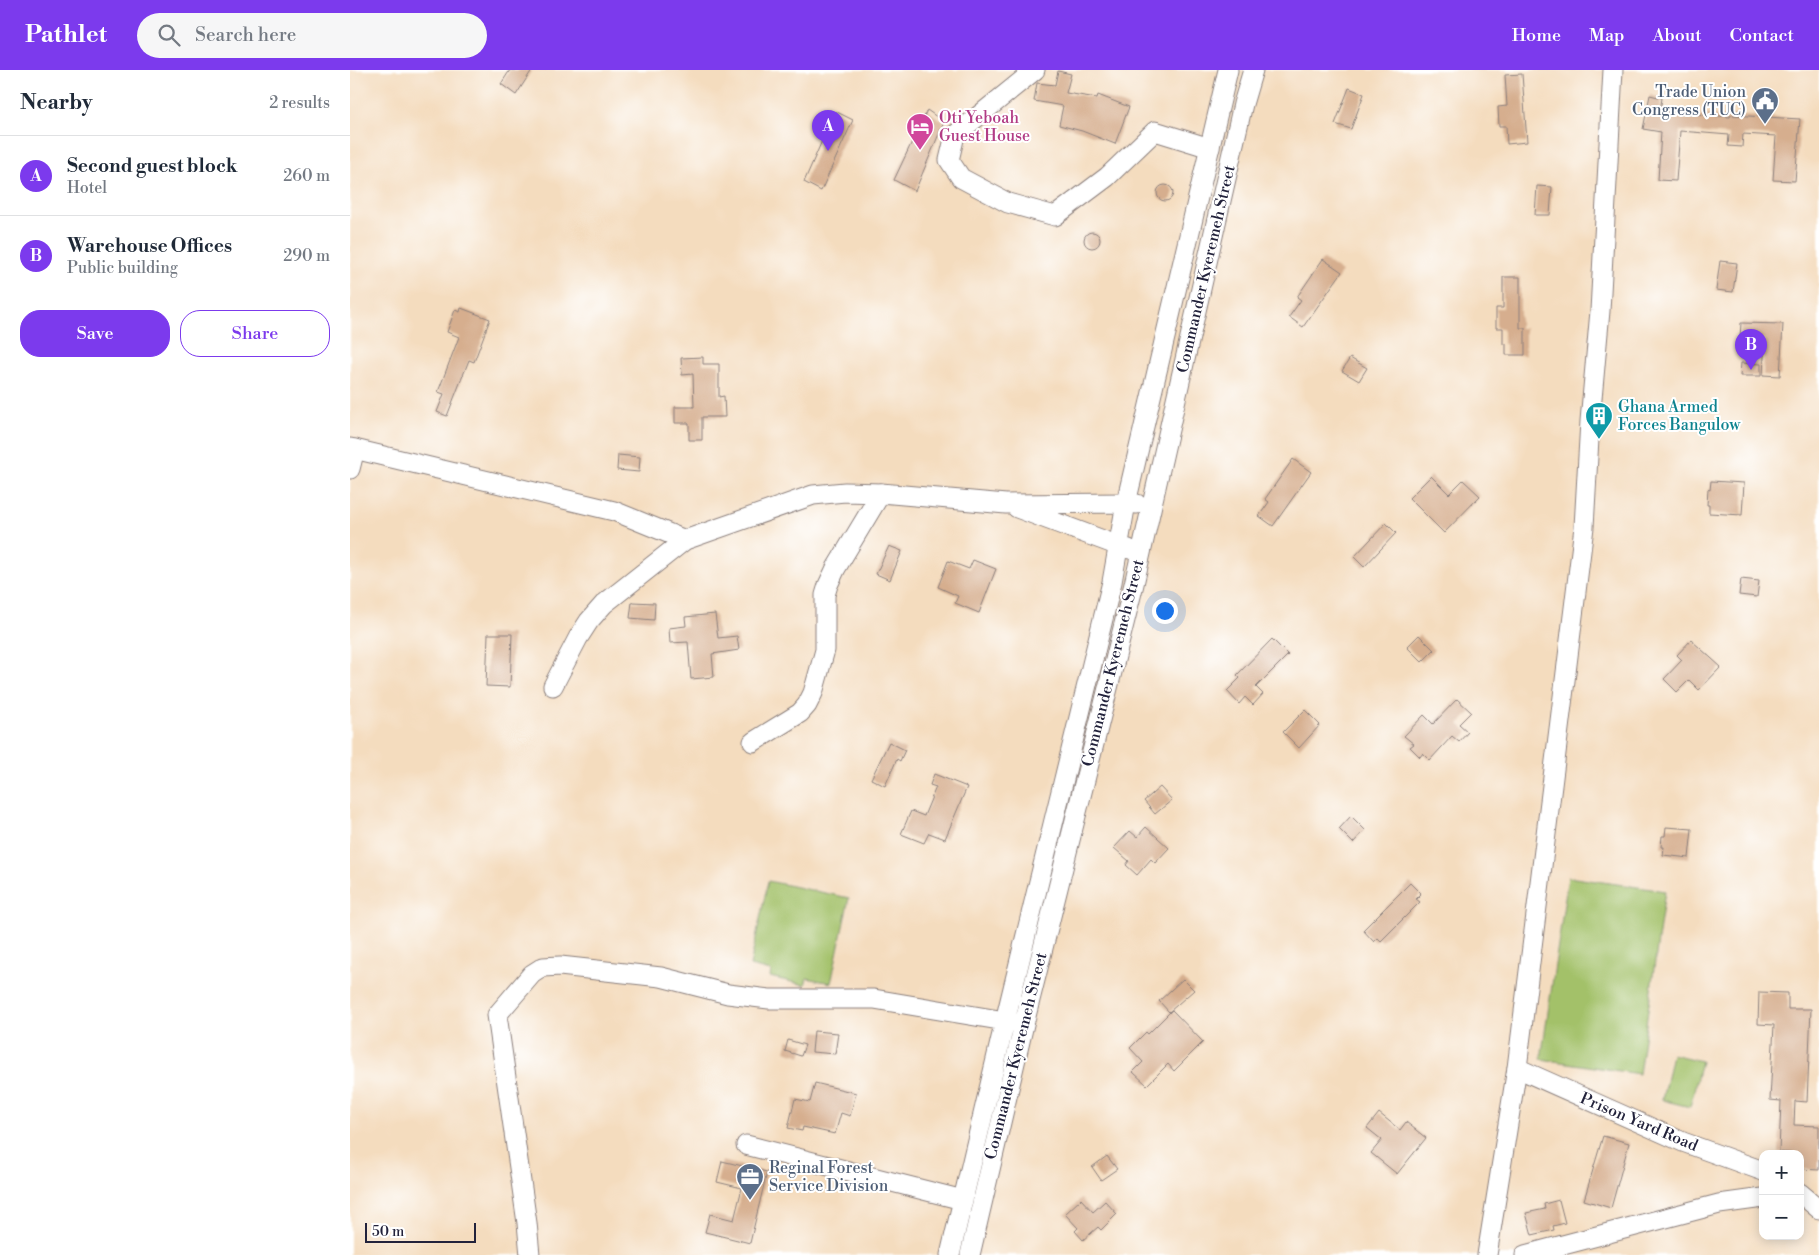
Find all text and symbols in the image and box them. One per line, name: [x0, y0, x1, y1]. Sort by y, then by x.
search box: [137, 13, 487, 58]
text: Pathlet: [25, 20, 107, 50]
icon: search: [155, 21, 183, 49]
text: Search here: [195, 23, 296, 47]
text: Home: [1512, 24, 1561, 47]
text: Map: [1589, 24, 1625, 47]
text: About: [1653, 24, 1702, 47]
text: Contact: [1730, 24, 1794, 47]
place label: Trade Union Congress (TUC): [1632, 82, 1746, 120]
public building icon: Trade Union Congress (TUC): [1750, 86, 1780, 125]
text: Nearby: [20, 90, 93, 116]
text: 2 results: [269, 93, 330, 113]
place label: Oti Yeboah Guest House: [939, 108, 1030, 146]
pin: A: [812, 110, 844, 151]
hotel icon: Oti Yeboah Guest House: [905, 112, 935, 151]
text: Second guest block: [67, 154, 237, 178]
street label: Commander Kyeremeh Street: [1172, 163, 1240, 375]
text: A: [30, 166, 42, 186]
text: 260 m: [283, 166, 330, 186]
text: Hotel: [67, 178, 107, 198]
text: Warehouse Offices: [67, 234, 232, 258]
text: B: [30, 246, 42, 266]
text: 290 m: [283, 246, 330, 266]
text: Public building: [67, 258, 178, 278]
button: Save: [20, 310, 170, 357]
button: Share: [180, 310, 330, 357]
pin: B: [1735, 329, 1767, 370]
place label: Ghana Armed Forces Bangulow: [1618, 397, 1741, 435]
building icon: Ghana Armed Forces Bangulow: [1584, 401, 1614, 440]
street label: Commander Kyeremeh Street: [1078, 557, 1149, 769]
your location: [1152, 598, 1178, 624]
street label: Commander Kyeremeh Street: [981, 950, 1052, 1162]
street label: Prison Yard Road: [1577, 1088, 1701, 1156]
map controls: [1759, 1150, 1804, 1240]
button: +: [1759, 1150, 1804, 1195]
place label: Reginal Forest Service Division: [769, 1158, 889, 1196]
office icon: Reginal Forest Service Division: [735, 1162, 765, 1201]
button: −: [1759, 1195, 1804, 1240]
scale bar: [365, 1220, 476, 1243]
text: 50 m: [372, 1223, 404, 1241]

